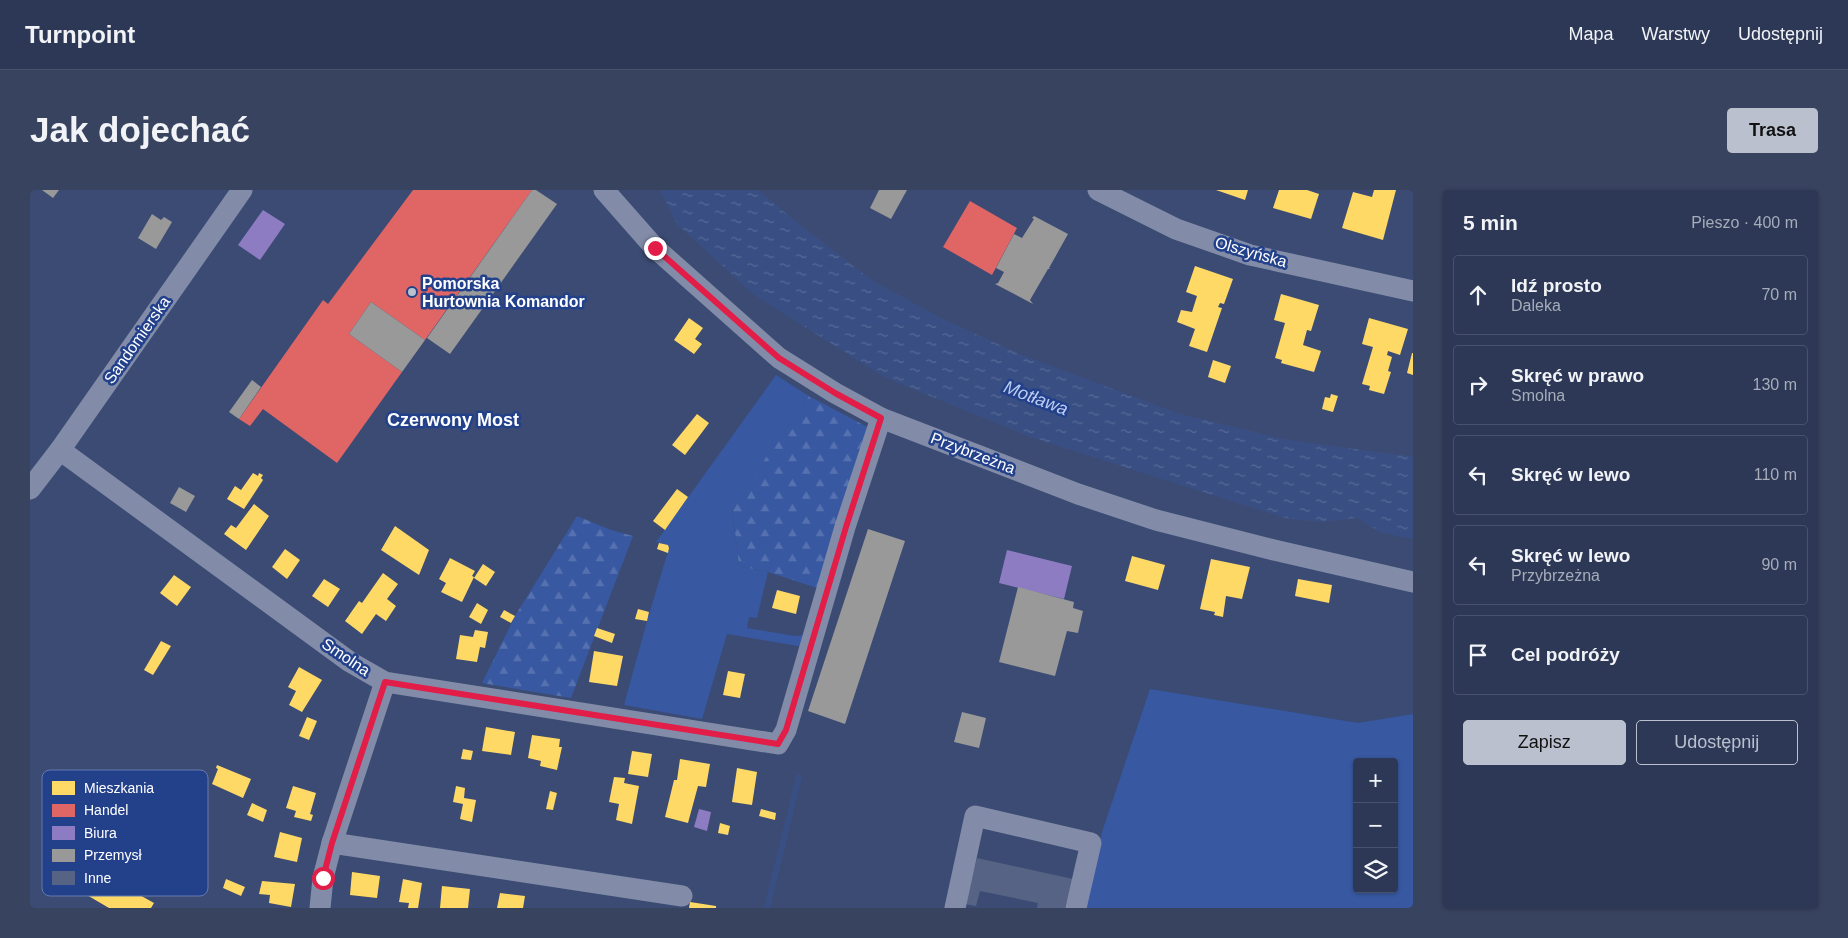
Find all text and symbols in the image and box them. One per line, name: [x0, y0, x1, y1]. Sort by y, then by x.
text: Turnpoint: [25, 21, 135, 48]
text: Mapa: [1569, 24, 1614, 44]
text: Warstwy: [1642, 24, 1710, 44]
text: Udostępnij: [1738, 24, 1823, 44]
button: Trasa: [1727, 108, 1818, 153]
text: Jak dojechać: [30, 110, 250, 149]
text: 5 min: [1463, 211, 1518, 234]
text: Pieszo · 400 m: [1691, 214, 1798, 231]
street label: Olszyńska: [1213, 234, 1289, 270]
route end: [644, 237, 667, 260]
place label: Pomorska Hurtownia Komandor: [422, 275, 585, 310]
text: Idź prosto: [1511, 275, 1602, 296]
icon: ahead: [1464, 281, 1492, 309]
marker: Pomorska Hurtownia Komandor: [406, 286, 418, 298]
text: 70 m: [1761, 286, 1797, 303]
street label: Sandomierska: [101, 293, 173, 387]
text: Daleka: [1511, 297, 1561, 314]
text: Skręć w prawo: [1511, 365, 1644, 386]
icon: right: [1464, 371, 1492, 399]
text: 130 m: [1753, 376, 1797, 393]
water label: Motława: [1001, 377, 1071, 419]
text: Smolna: [1511, 387, 1565, 404]
district label: Czerwony Most: [387, 410, 519, 430]
street label: Przybrzeżna: [928, 429, 1018, 477]
icon: left: [1464, 461, 1492, 489]
text: Skręć w lewo: [1511, 464, 1630, 485]
text: 110 m: [1754, 466, 1797, 483]
text: Skręć w lewo: [1511, 545, 1630, 566]
icon: left: [1464, 551, 1492, 579]
text: 90 m: [1761, 556, 1797, 573]
text: Przybrzeżna: [1511, 567, 1600, 584]
street label: Smolna: [319, 635, 373, 679]
icon: arrive: [1464, 641, 1492, 669]
text: Cel podróży: [1511, 644, 1620, 665]
button: Zapisz: [1463, 720, 1626, 765]
button: Udostępnij: [1636, 720, 1798, 765]
map controls: [1353, 758, 1398, 893]
button: +: [1353, 758, 1398, 803]
legend: [42, 770, 208, 896]
text: Mieszkania: [84, 780, 154, 796]
text: Handel: [84, 802, 128, 818]
button: −: [1353, 803, 1398, 848]
text: Biura: [84, 825, 117, 841]
text: Przemysł: [84, 847, 142, 863]
button: layers: [1353, 848, 1398, 893]
route start: [312, 867, 335, 890]
text: Inne: [84, 870, 111, 886]

